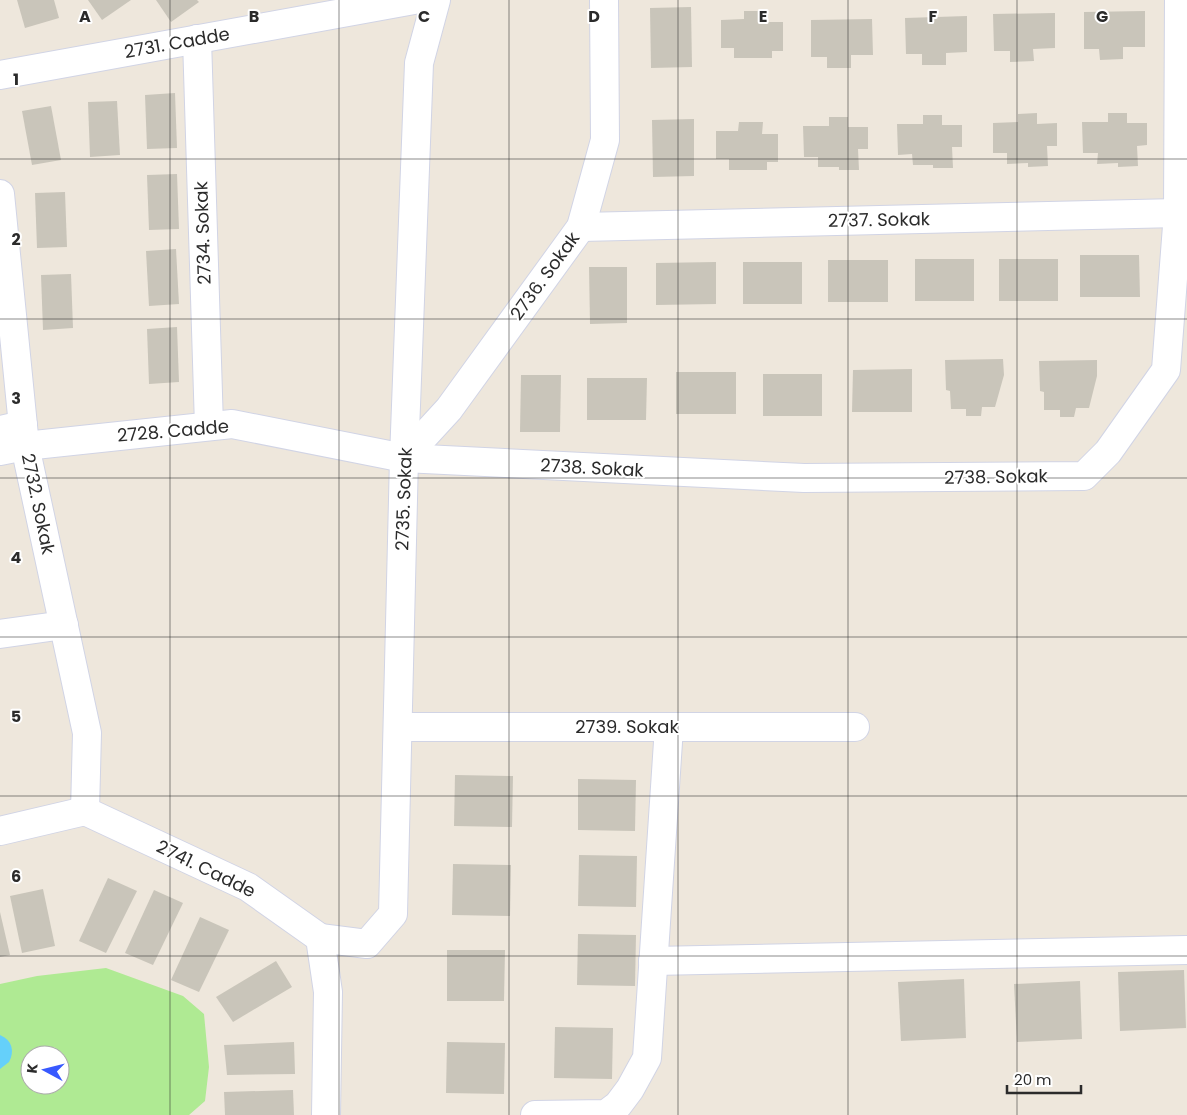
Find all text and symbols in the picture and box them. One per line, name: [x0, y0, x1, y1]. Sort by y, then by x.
text: A: [79, 5, 91, 28]
text: B: [249, 5, 259, 28]
text: C: [418, 5, 430, 28]
text: D: [588, 5, 600, 28]
text: E: [759, 5, 767, 28]
text: F: [929, 5, 938, 28]
text: G: [1096, 5, 1108, 28]
street label: 2731. Cadde: [122, 21, 232, 64]
text: 1: [13, 68, 19, 91]
street label: 2734. Sokak: [188, 180, 217, 285]
street label: 2737. Sokak: [828, 206, 931, 233]
street label: 2736. Sokak: [504, 226, 586, 325]
text: 2: [11, 228, 21, 251]
text: 3: [11, 387, 21, 410]
street label: 2728. Cadde: [116, 413, 230, 448]
street label: 2735. Sokak: [389, 446, 418, 551]
street label: 2732. Sokak: [16, 451, 62, 557]
street label: 2738. Sokak: [540, 452, 645, 483]
street label: 2738. Sokak: [944, 463, 1049, 490]
text: 4: [11, 546, 22, 569]
text: 5: [11, 705, 21, 728]
street label: 2739. Sokak: [575, 714, 679, 739]
street label: 2741. Cadde: [152, 834, 260, 903]
text: 6: [11, 865, 21, 888]
north arrow: [20, 1045, 70, 1095]
text: K: [22, 1062, 43, 1074]
scale bar: [1007, 1062, 1081, 1094]
text: 20 m: [1014, 1069, 1052, 1090]

